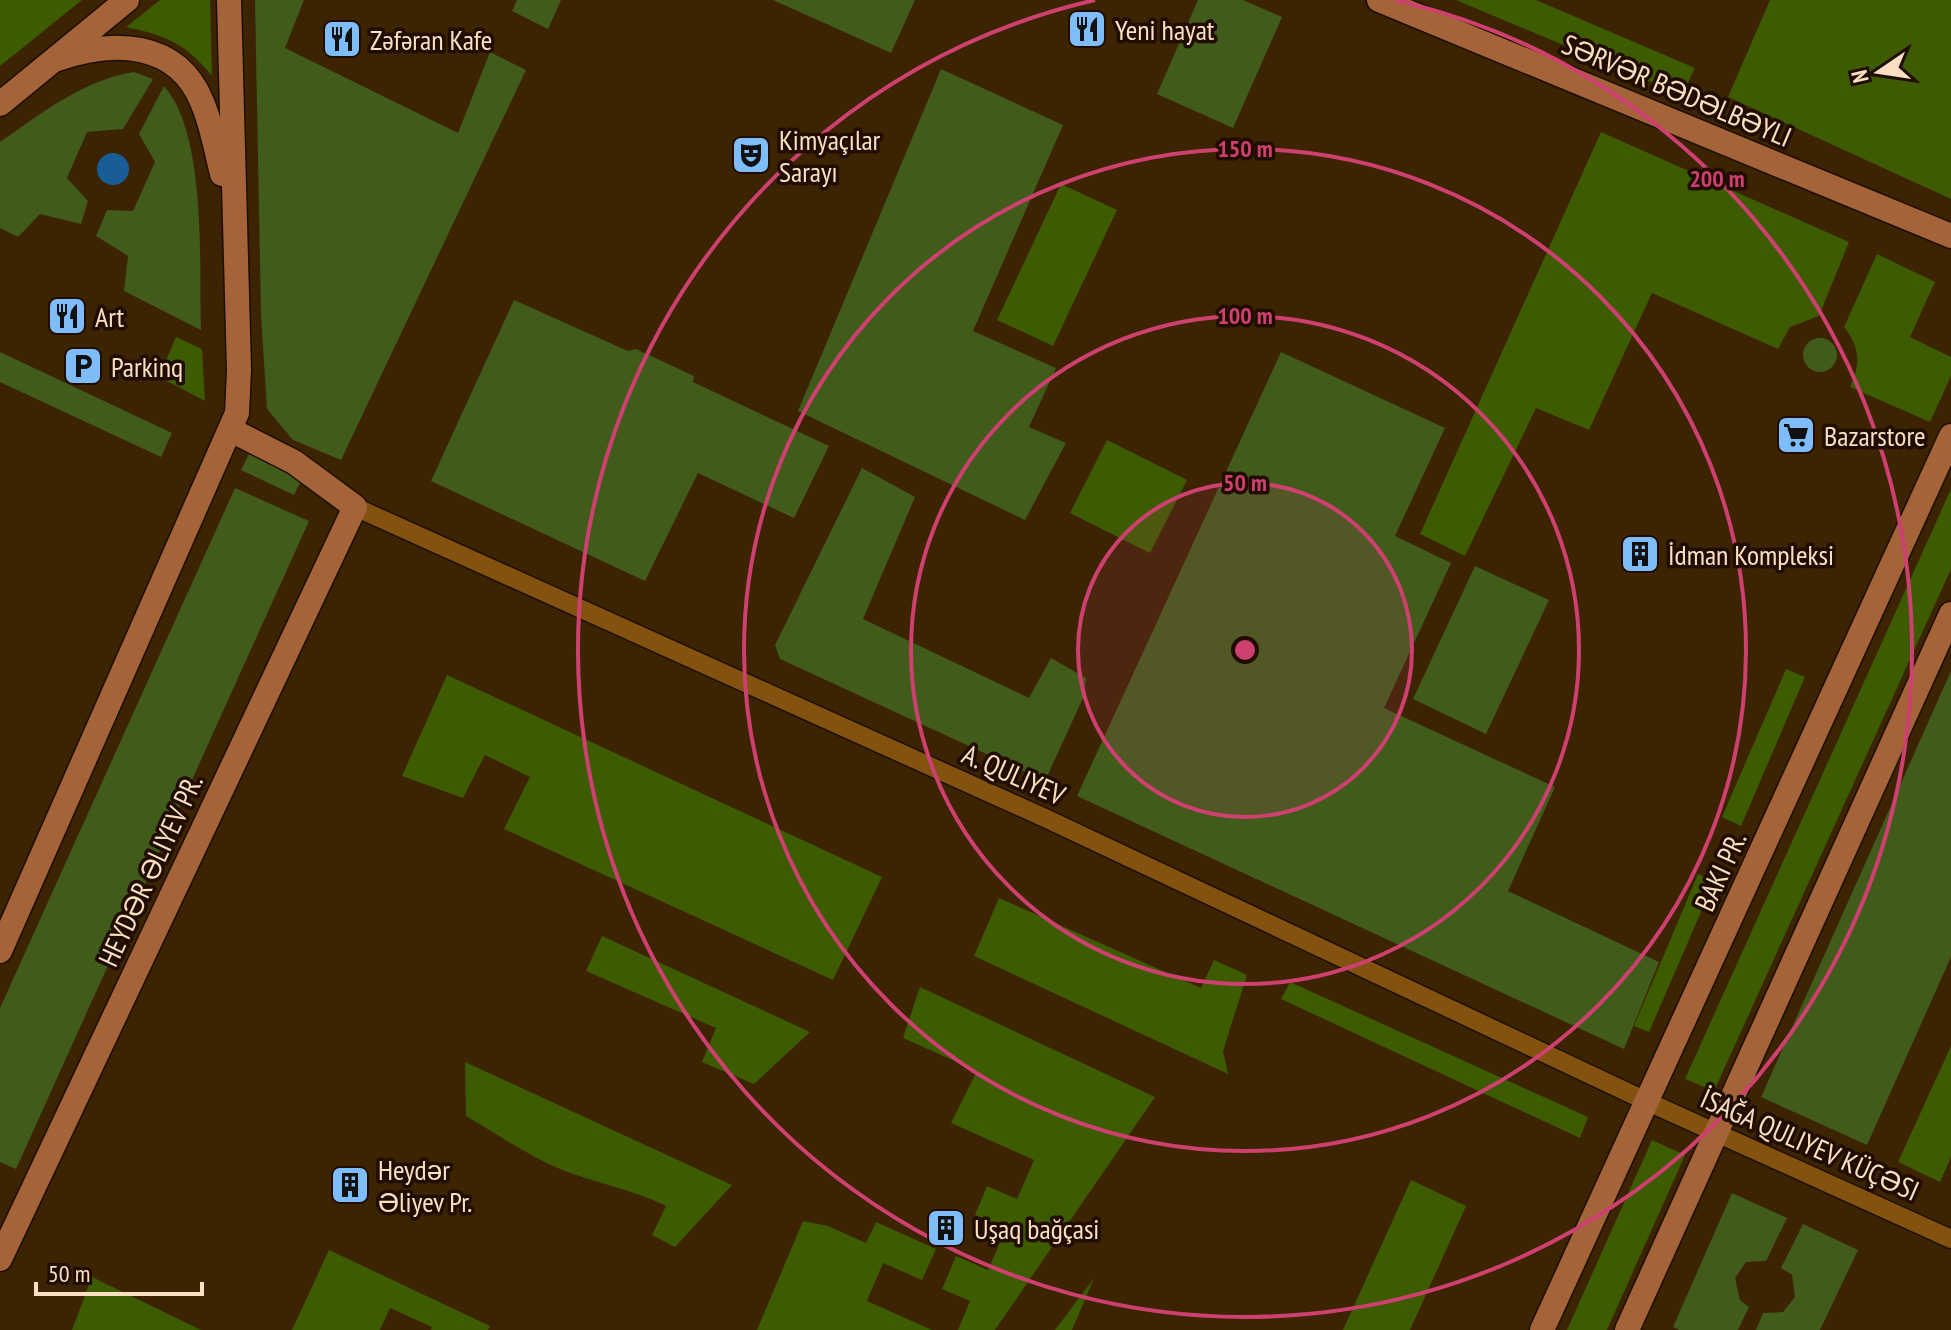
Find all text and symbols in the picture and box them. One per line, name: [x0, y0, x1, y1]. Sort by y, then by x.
restaurant icon: Yeni hayat: [1066, 8, 1108, 50]
place label: Yeni hayat: [1115, 11, 1215, 48]
restaurant icon: Zәfәran Kafe: [321, 18, 363, 60]
place label: Zәfәran Kafe: [370, 21, 492, 58]
street label: SƏRVƏR BƏDƏLBƏYLI: [1557, 25, 1797, 155]
north arrow: [1839, 32, 1919, 112]
text: N: [1845, 68, 1874, 85]
place label: Kimyaçılar Sarayı: [779, 121, 881, 190]
text: 150 m: [1217, 133, 1273, 164]
theatre icon: Kimyaçılar Sarayı: [730, 134, 772, 176]
text: 200 m: [1689, 163, 1745, 194]
restaurant icon: Art: [46, 295, 88, 337]
place label: Art: [95, 298, 125, 335]
text: 100 m: [1217, 300, 1273, 331]
parking icon: Parkinq: [62, 345, 104, 387]
place label: Parkinq: [111, 348, 183, 385]
supermarket icon: Bazarstore: [1775, 414, 1817, 456]
place label: Bazarstore: [1824, 417, 1926, 454]
text: 50 m: [1223, 467, 1267, 498]
building icon: İdman Kompleksi: [1619, 533, 1661, 575]
place label: İdman Kompleksi: [1668, 536, 1834, 573]
centre of rings: [1231, 636, 1259, 664]
street label: A. QULIYEV: [957, 735, 1072, 813]
street label: HEYDƏR ƏLIYEV PR.: [89, 768, 211, 972]
street label: BAKI PR.: [1686, 825, 1754, 917]
street label: İSAĞA QULIYEV KÜÇƏSI: [1695, 1079, 1925, 1209]
place label: Heydər Əliyev Pr.: [378, 1151, 472, 1220]
building icon: Heydər Əliyev Pr.: [329, 1164, 371, 1206]
building icon: Uşaq bağçasi: [925, 1207, 967, 1249]
place label: Uşaq bağçasi: [974, 1210, 1099, 1247]
scale bar: [36, 1246, 202, 1296]
text: 50 m: [48, 1258, 90, 1289]

